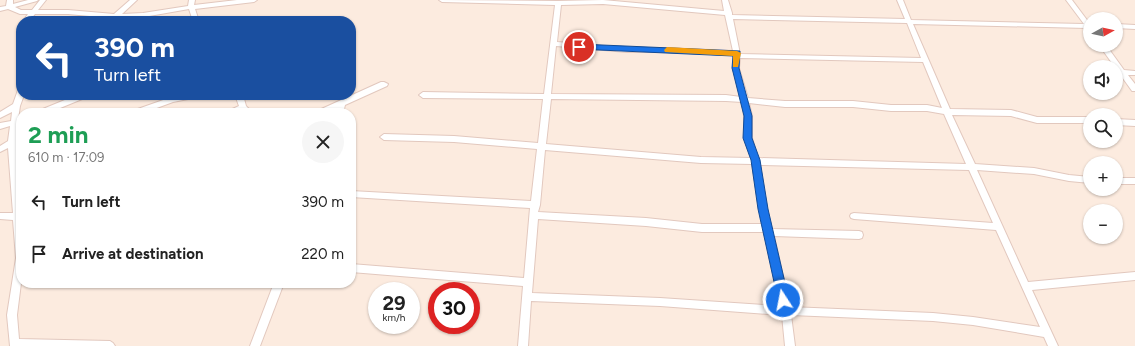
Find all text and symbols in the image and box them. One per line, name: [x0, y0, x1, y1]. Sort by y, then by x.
north arrow: [1083, 12, 1123, 52]
map controls: [1083, 12, 1123, 244]
text: 390 m: [94, 30, 175, 64]
pin: [562, 30, 596, 64]
icon: left: [28, 32, 80, 84]
icon: arrive: [568, 36, 590, 58]
button: sound: [1083, 60, 1123, 100]
text: Turn left: [94, 64, 161, 86]
button: search: [1083, 108, 1123, 148]
text: 2 min: [28, 120, 88, 149]
button: close: [302, 121, 344, 163]
text: 610 m · 17:09: [28, 150, 104, 165]
button: +: [1083, 156, 1123, 196]
icon: left: [28, 191, 50, 213]
text: Turn left: [62, 193, 120, 211]
text: 390 m: [301, 193, 344, 211]
button: −: [1083, 204, 1123, 244]
icon: arrive: [28, 243, 50, 265]
text: Arrive at destination: [62, 245, 203, 263]
text: 220 m: [301, 245, 344, 263]
position arrow: [762, 279, 804, 321]
speed limit sign: 30: [428, 282, 480, 334]
text: 29: [382, 291, 406, 315]
text: km/h: [383, 311, 405, 324]

